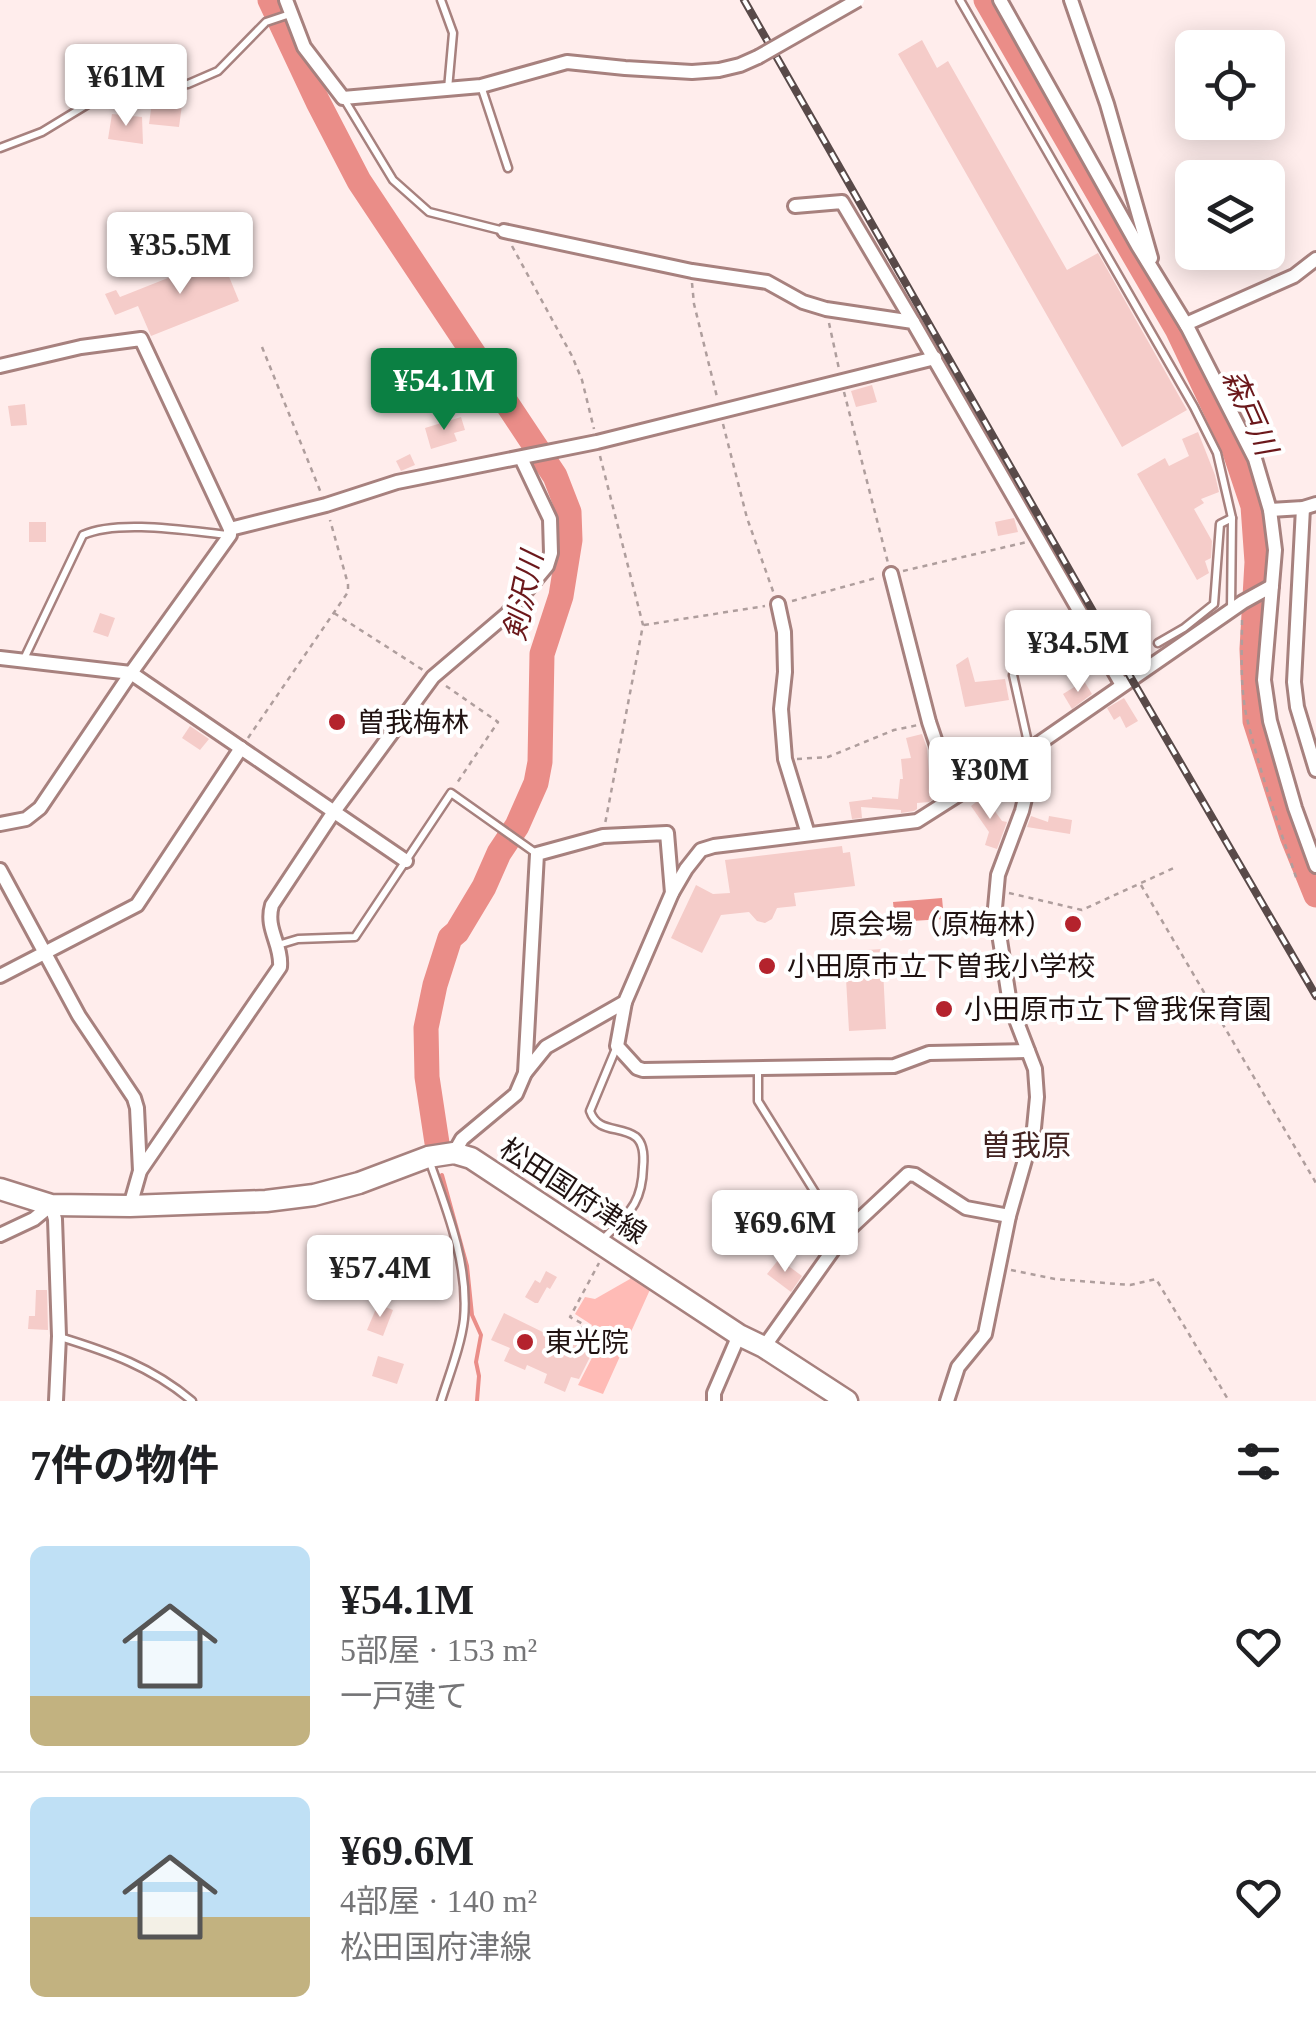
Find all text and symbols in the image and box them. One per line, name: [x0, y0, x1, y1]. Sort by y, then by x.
map controls: [1175, 30, 1285, 270]
button: locate: [1175, 30, 1285, 140]
pin: ¥61M: [67, 44, 185, 129]
text: ¥61M: [87, 58, 165, 94]
button: layers: [1175, 160, 1285, 270]
pin: ¥35.5M: [99, 212, 261, 297]
text: ¥35.5M: [129, 226, 231, 262]
pin: ¥54.1M: [363, 348, 525, 433]
text: ¥54.1M: [393, 362, 495, 398]
water label: 森戸川: [1217, 364, 1285, 463]
water label: 剣沢川: [498, 546, 549, 643]
pin: ¥34.5M: [997, 610, 1159, 695]
text: ¥34.5M: [1027, 624, 1129, 660]
place label: 曽我梅林: [357, 707, 469, 738]
marker: 曽我梅林: [326, 711, 348, 733]
pin: ¥30M: [931, 737, 1049, 822]
text: ¥30M: [951, 751, 1029, 787]
place label: 原会場（原梅林）: [829, 909, 1053, 940]
marker: 原会場（原梅林）: [1062, 913, 1084, 935]
place label: 小田原市立下曽我小学校: [787, 951, 1095, 982]
marker: 小田原市立下曽我小学校: [756, 955, 778, 977]
place label: 小田原市立下曾我保育園: [964, 994, 1272, 1025]
marker: 小田原市立下曾我保育園: [933, 998, 955, 1020]
district label: 曽我原: [981, 1129, 1071, 1162]
street label: 松田国府津線: [494, 1132, 652, 1250]
pin: ¥69.6M: [704, 1190, 866, 1275]
text: ¥69.6M: [734, 1204, 836, 1240]
pin: ¥57.4M: [299, 1235, 461, 1320]
text: ¥57.4M: [329, 1249, 431, 1285]
place label: 東光院: [545, 1327, 629, 1358]
marker: 東光院: [514, 1331, 536, 1353]
icon: filters: [1231, 1434, 1286, 1489]
text: 7件の物件: [30, 1443, 219, 1489]
text: ¥54.1M: [340, 1577, 474, 1623]
icon: home: [110, 1586, 230, 1706]
icon: heart: [1231, 1619, 1286, 1674]
text: 5部屋 · 153 m²: [340, 1632, 537, 1668]
text: 一戸建て: [340, 1678, 468, 1714]
text: ¥69.6M: [340, 1828, 474, 1874]
icon: home: [110, 1837, 230, 1957]
icon: heart: [1231, 1870, 1286, 1925]
text: 4部屋 · 140 m²: [340, 1883, 537, 1919]
text: 松田国府津線: [340, 1929, 532, 1965]

